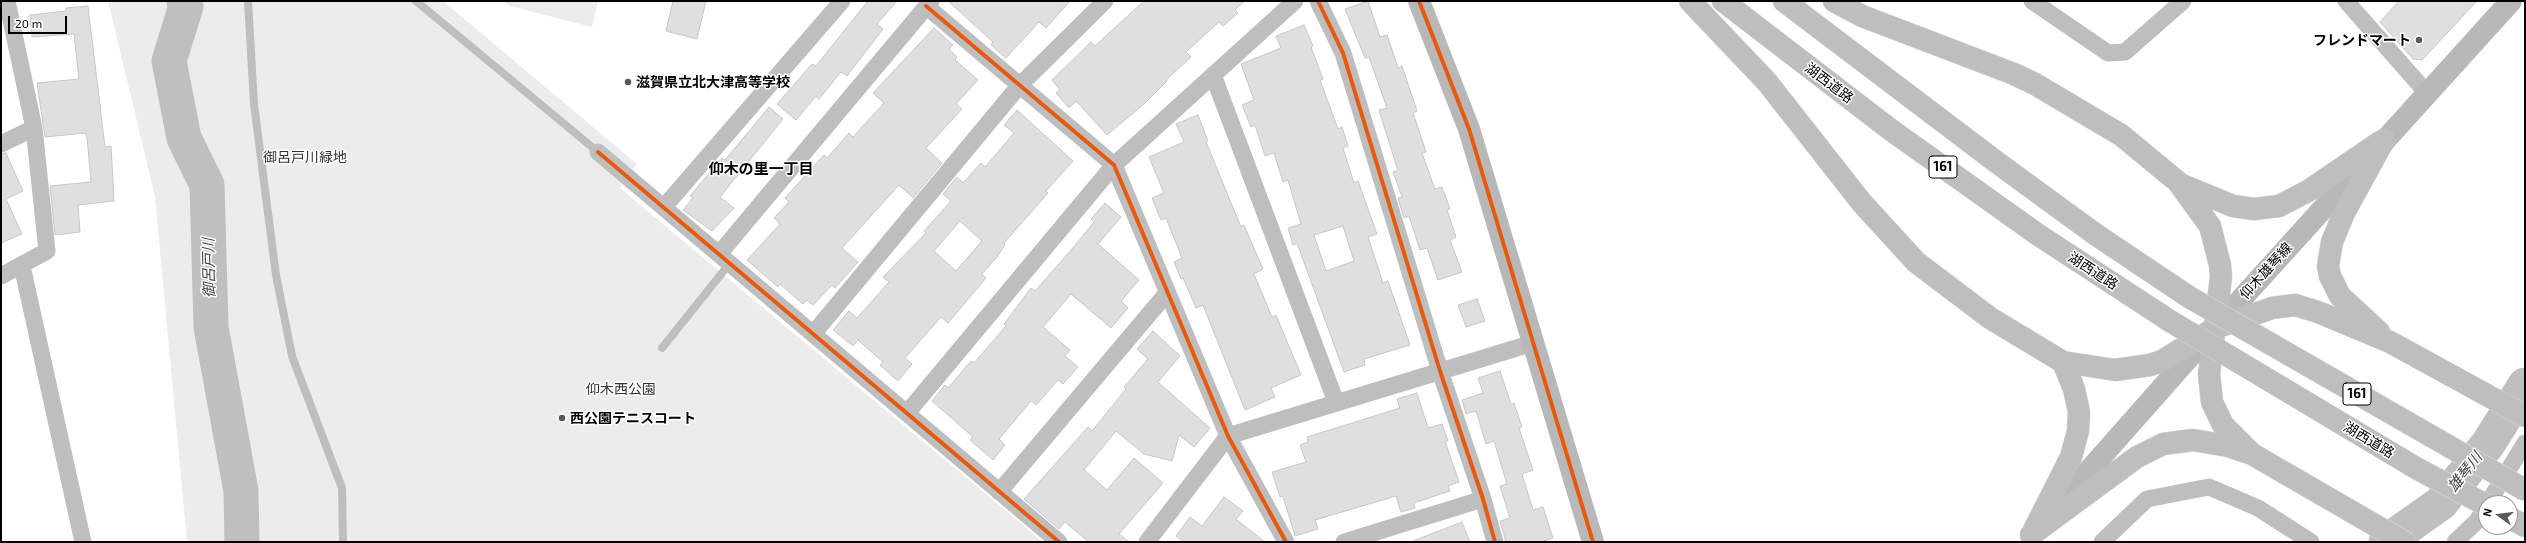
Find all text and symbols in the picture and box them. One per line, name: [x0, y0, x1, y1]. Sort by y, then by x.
scale bar: [10, 8, 69, 34]
text: 20 m: [15, 16, 42, 30]
place label: フレンドマート: [2313, 32, 2411, 48]
marker: フレンドマート: [2414, 35, 2424, 45]
street label: 湖西道路: [1802, 59, 1856, 107]
place label: 滋賀県立北大津高等学校: [636, 74, 790, 90]
marker: 滋賀県立北大津高等学校: [623, 77, 633, 87]
park label: 御呂戸川緑地: [263, 149, 347, 165]
road number: 161: [1929, 156, 1957, 178]
district label: 仰木の里一丁目: [709, 160, 813, 178]
water label: 御呂戸川: [199, 238, 219, 298]
street label: 仰木雄琴線: [2236, 239, 2296, 303]
street label: 湖西道路: [2065, 249, 2121, 293]
park label: 仰木西公園: [586, 381, 656, 397]
road number: 161: [2343, 383, 2371, 405]
place label: 西公園テニスコート: [570, 410, 696, 426]
marker: 西公園テニスコート: [557, 413, 567, 423]
street label: 湖西道路: [2341, 418, 2397, 462]
water label: 雄琴川: [2444, 449, 2486, 495]
north arrow: [2478, 495, 2518, 535]
text: N: [2480, 507, 2494, 518]

